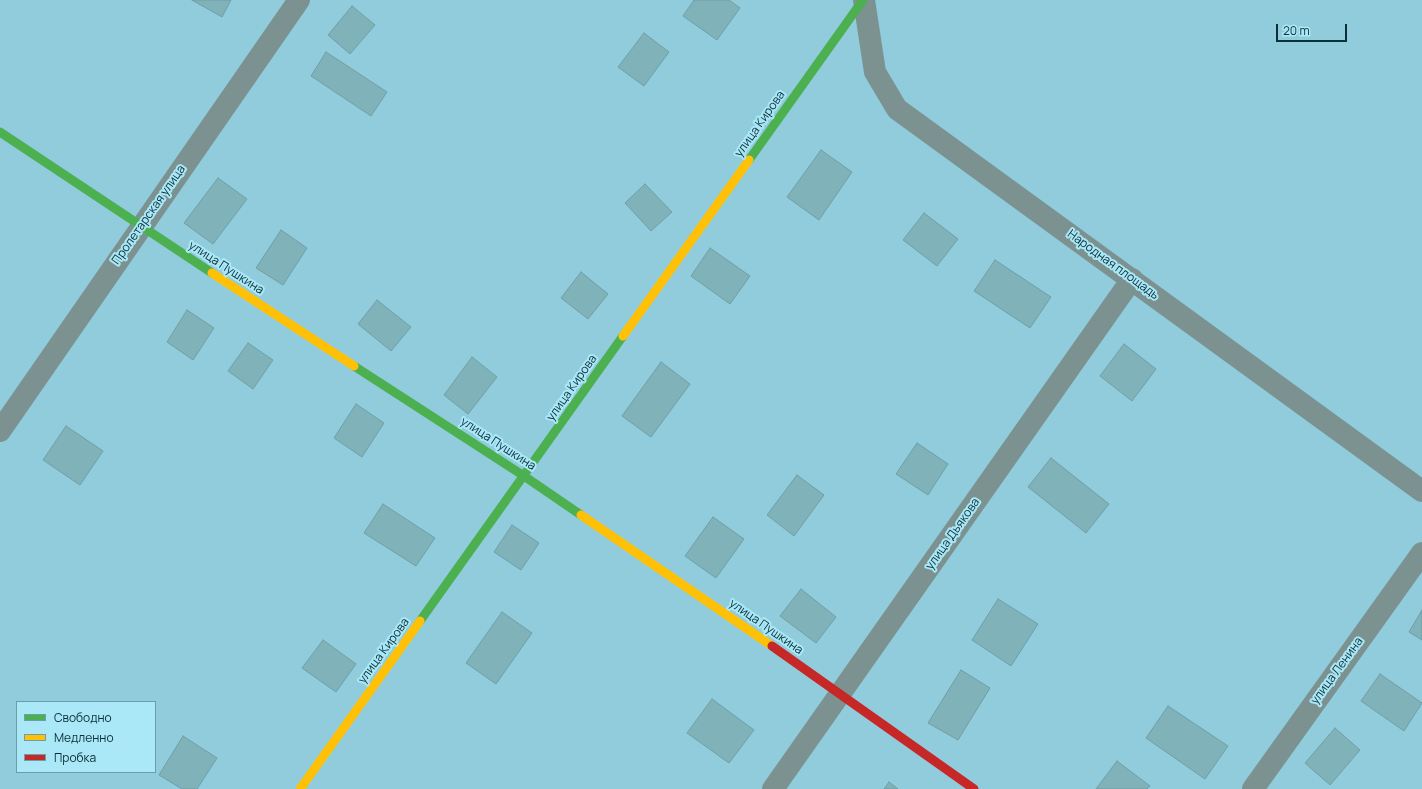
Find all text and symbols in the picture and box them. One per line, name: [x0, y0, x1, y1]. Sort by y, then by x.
scale bar: [1278, 16, 1349, 42]
text: 20 m: [1283, 22, 1310, 39]
street label: улица Кирова: [732, 88, 788, 160]
street label: Пролетарская улица: [109, 162, 189, 268]
street label: Народная площадь: [1065, 227, 1161, 303]
street label: улица Пушкина: [186, 238, 266, 298]
street label: улица Кирова: [544, 352, 600, 424]
street label: улица Пушкина: [458, 414, 538, 474]
street label: улица Дьякова: [923, 495, 983, 573]
street label: улица Пушкина: [726, 596, 806, 658]
street label: улица Кирова: [355, 615, 413, 687]
street label: улица Ленина: [1308, 635, 1366, 707]
legend: [16, 701, 156, 773]
text: Свободно: [54, 709, 112, 726]
text: Медленно: [54, 729, 114, 746]
text: Пробка: [54, 749, 96, 766]

